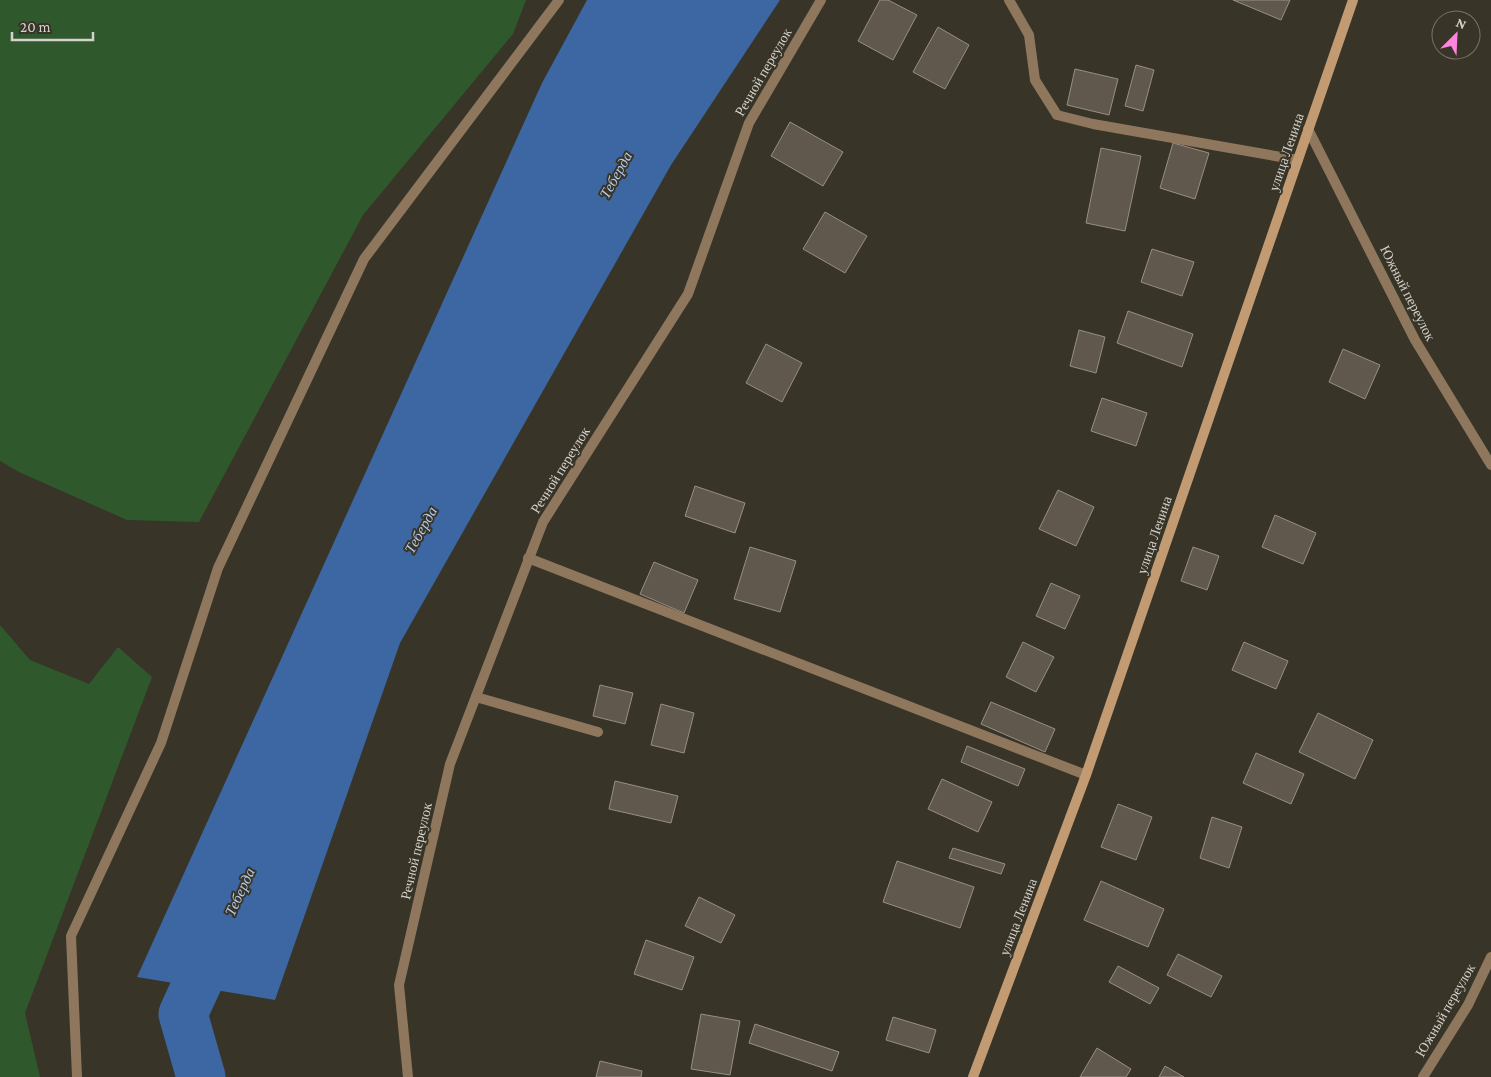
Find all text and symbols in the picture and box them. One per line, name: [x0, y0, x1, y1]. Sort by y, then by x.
scale bar: [12, 10, 94, 42]
north arrow: [1431, 10, 1481, 60]
text: N: [1454, 14, 1469, 33]
text: 20 m: [20, 19, 51, 35]
street label: Речной переулок: [731, 25, 795, 119]
street label: улица Ленина: [1265, 110, 1307, 193]
water label: Теберда: [597, 149, 635, 201]
street label: Южный переулок: [1377, 243, 1439, 344]
street label: Речной переулок: [527, 424, 593, 516]
street label: улица Ленина: [1133, 493, 1175, 576]
water label: Теберда: [402, 504, 440, 556]
street label: Речной переулок: [397, 801, 435, 901]
water label: Теберда: [222, 866, 258, 918]
street label: улица Ленина: [996, 875, 1040, 958]
street label: Южный переулок: [1412, 960, 1478, 1059]

